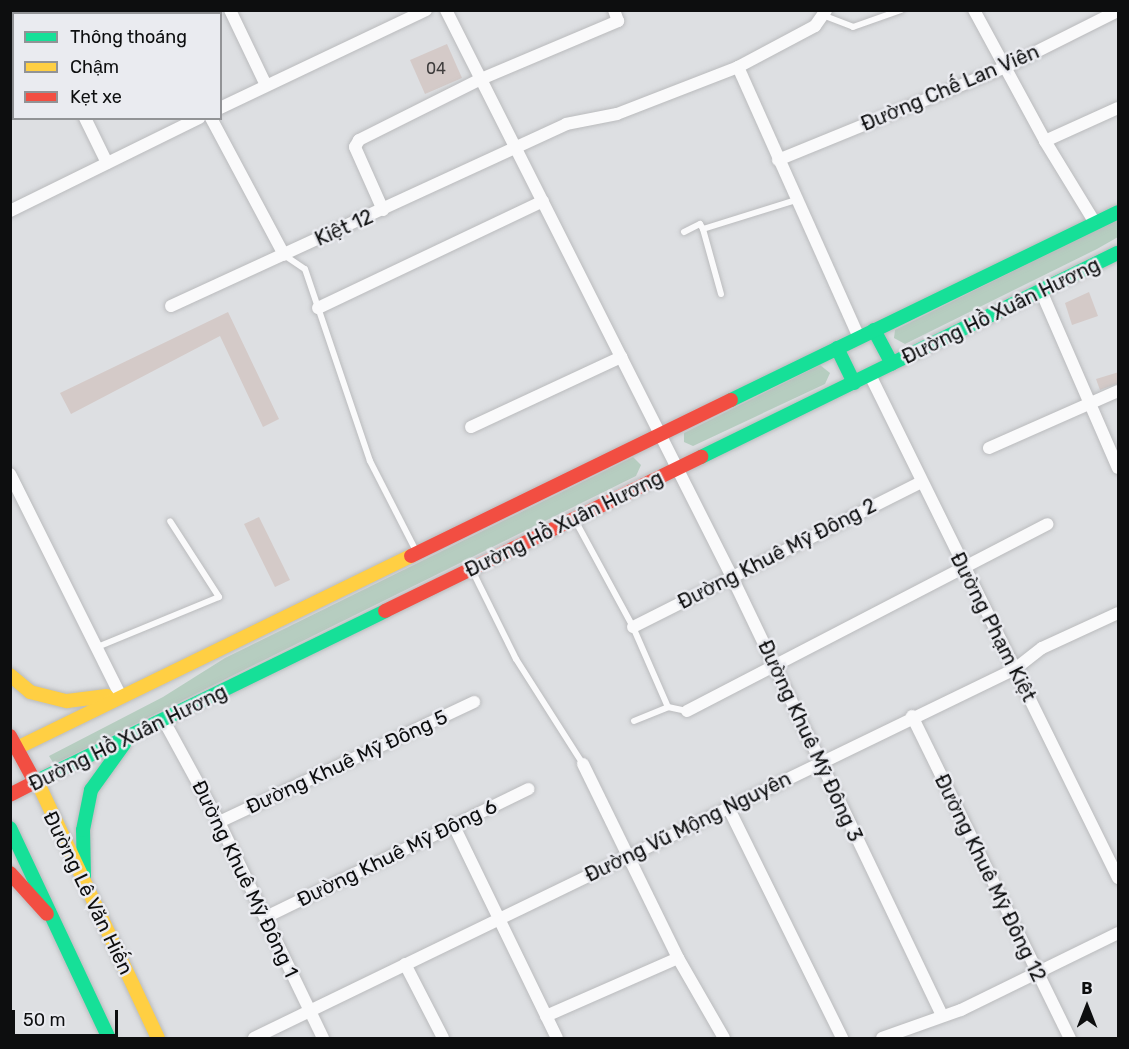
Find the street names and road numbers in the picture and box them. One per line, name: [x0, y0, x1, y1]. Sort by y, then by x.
street label: Đường Chế Lan Viên: [857, 40, 1043, 136]
street label: Kiệt 12: [311, 205, 377, 251]
street label: Đường Hồ Xuân Hương: [898, 253, 1104, 369]
street label: Đường Hồ Xuân Hương: [461, 466, 667, 582]
street label: Đường Khuê Mỹ Đông 2: [674, 493, 880, 615]
street label: Đường Phạm Kiệt: [945, 548, 1041, 706]
street label: Đường Khuê Mỹ Đông 3: [753, 636, 867, 846]
street label: Đường Hồ Xuân Hương: [25, 680, 231, 796]
street label: Đường Khuê Mỹ Đông 5: [242, 705, 452, 819]
street label: Đường Vũ Mộng Nguyên: [581, 767, 795, 887]
street label: Đường Khuê Mỹ Đông 12: [929, 770, 1051, 986]
street label: Đường Khuê Mỹ Đông 1: [187, 776, 303, 982]
street label: Đường Khuê Mỹ Đông 6: [293, 794, 501, 912]
street label: Đường Lê Văn Hiến: [38, 807, 138, 979]

